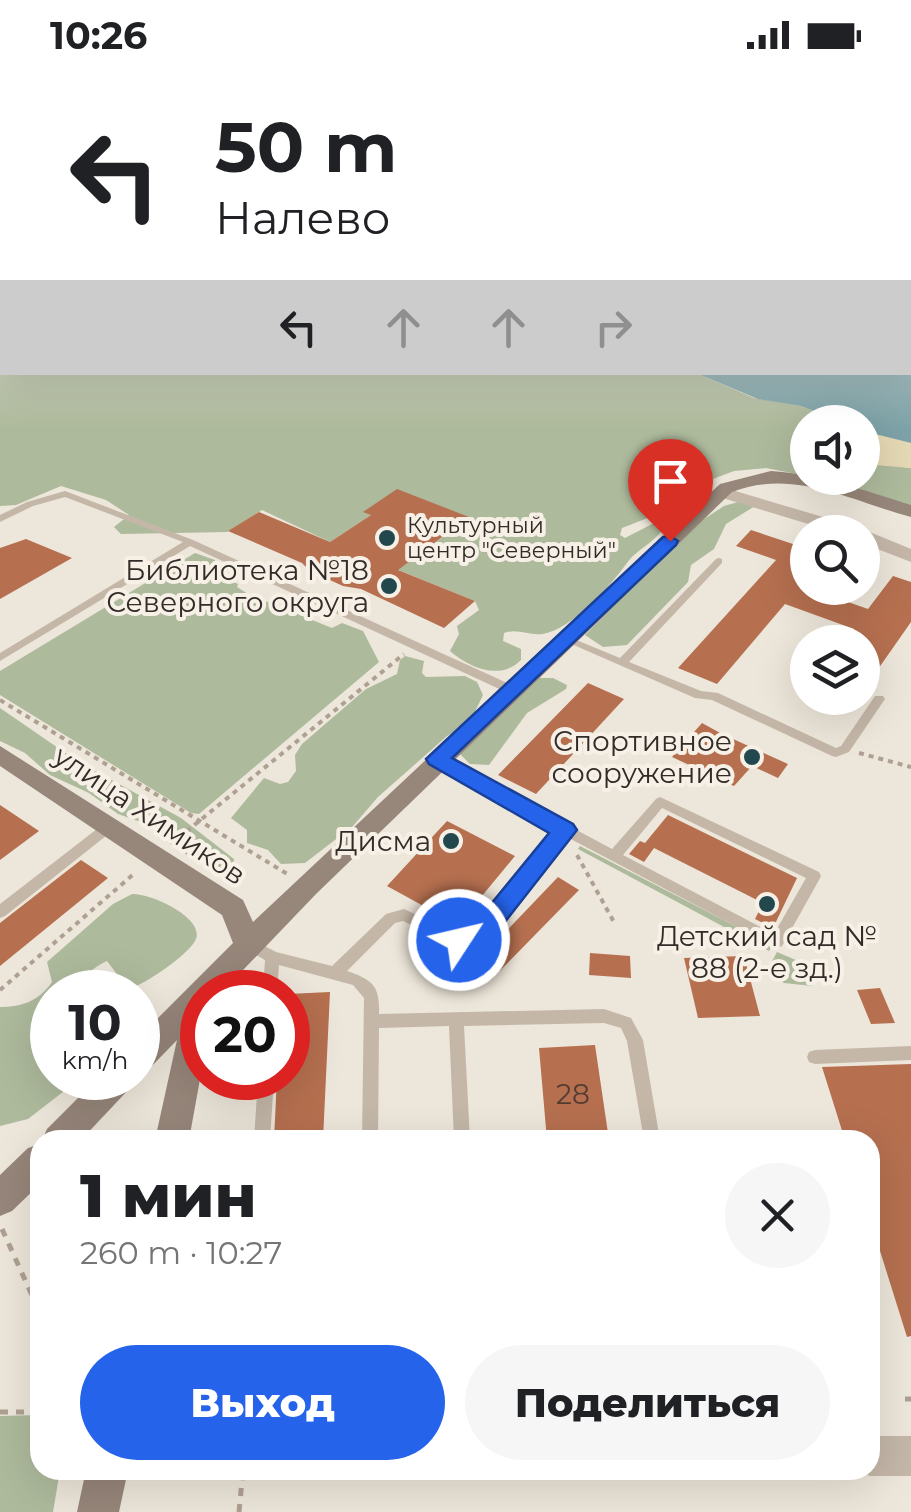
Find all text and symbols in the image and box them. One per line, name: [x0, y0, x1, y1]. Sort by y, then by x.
text: 10:26: [50, 12, 147, 59]
text: 50 m: [215, 104, 397, 190]
icon: left: [50, 110, 180, 240]
text: Налево: [215, 190, 390, 245]
icon: left: [271, 300, 326, 355]
icon: ahead: [376, 300, 431, 355]
icon: ahead: [481, 300, 536, 355]
icon: right: [586, 300, 641, 355]
map controls: [790, 405, 880, 715]
button: sound: [790, 405, 880, 495]
pin: [628, 439, 713, 542]
icon: arrive: [643, 454, 698, 509]
place label: Культурный центр "Северный": [407, 512, 616, 564]
button: search: [790, 515, 880, 605]
marker: Культурный центр "Северный": [376, 527, 398, 549]
place label: Библиотека №18 Северного округа: [106, 553, 369, 619]
marker: Библиотека №18 Северного округа: [378, 575, 400, 597]
button: layers: [790, 625, 880, 715]
place label: Спортивное сооружение: [552, 724, 732, 790]
street label: улица Химиков: [47, 738, 252, 892]
marker: Спортивное сооружение: [741, 746, 763, 768]
place label: Дисма: [335, 824, 431, 858]
marker: Дисма: [440, 830, 462, 852]
position arrow: [407, 888, 511, 992]
marker: Детский сад № 88 (2-е зд.): [756, 893, 778, 915]
place label: Детский сад № 88 (2-е зд.): [657, 919, 877, 985]
speed limit sign: 20: [180, 970, 310, 1100]
text: 10: [68, 992, 122, 1053]
text: km/h: [62, 1045, 128, 1075]
house number: 28: [556, 1077, 590, 1111]
text: 1 мин: [80, 1159, 257, 1232]
button: close: [725, 1163, 830, 1268]
text: 260 m · 10:27: [80, 1233, 282, 1272]
button: Выход: [80, 1345, 445, 1460]
button: Поделиться: [465, 1345, 830, 1460]

